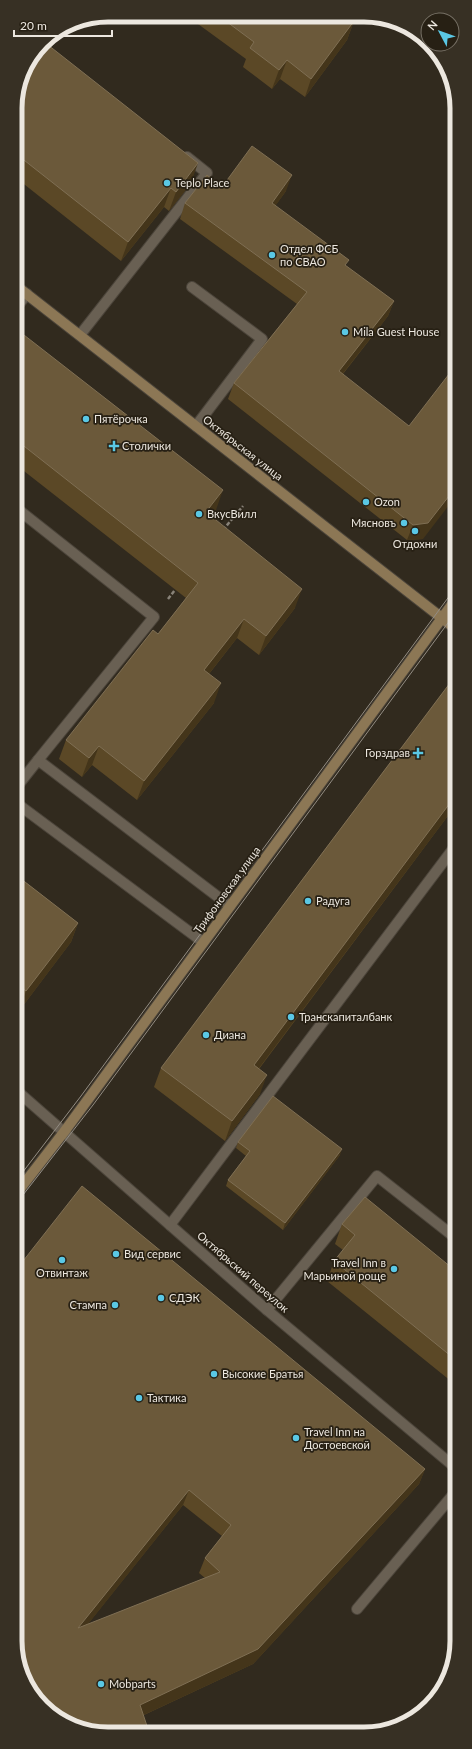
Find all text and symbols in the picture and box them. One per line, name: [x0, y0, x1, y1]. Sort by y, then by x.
scale bar: [14, 12, 112, 38]
north arrow: [420, 12, 460, 52]
text: 20 m: [20, 18, 47, 33]
text: N: [424, 18, 440, 33]
place label: Teplo Place: [175, 176, 230, 189]
marker: Teplo Place: [162, 178, 172, 188]
place label: Отдел ФСБ по СВАО: [280, 242, 339, 268]
marker: Отдел ФСБ по СВАО: [267, 250, 277, 260]
place label: Mila Guest House: [353, 325, 439, 338]
marker: Mila Guest House: [340, 327, 350, 337]
place label: Пятёрочка: [94, 412, 148, 425]
street label: Октябрьская улица: [201, 412, 286, 483]
marker: Пятёрочка: [81, 414, 91, 424]
place label: Столички: [122, 439, 171, 452]
marker: Столички: [109, 441, 119, 451]
place label: Ozon: [374, 495, 400, 508]
marker: Ozon: [361, 497, 371, 507]
place label: ВкусВилл: [207, 507, 257, 520]
marker: ВкусВилл: [194, 509, 204, 519]
place label: Мясновъ: [351, 516, 397, 529]
marker: Мясновъ: [399, 518, 409, 528]
marker: Отдохни: [410, 526, 420, 536]
place label: Отдохни: [393, 537, 437, 550]
place label: Горздрав: [365, 746, 410, 759]
marker: Горздрав: [413, 748, 423, 758]
street label: Трифоновская улица: [191, 844, 263, 936]
place label: Радуга: [316, 894, 350, 907]
marker: Радуга: [303, 896, 313, 906]
place label: Транскапиталбанк: [299, 1010, 393, 1023]
marker: Транскапиталбанк: [286, 1012, 296, 1022]
place label: Диана: [214, 1028, 246, 1041]
marker: Диана: [201, 1030, 211, 1040]
street label: Октябрьский переулок: [195, 1228, 292, 1315]
place label: Вид сервис: [124, 1247, 181, 1260]
marker: Вид сервис: [111, 1249, 121, 1259]
marker: Отвинтаж: [57, 1255, 67, 1265]
place label: Travel Inn в Марьиной роще: [304, 1256, 386, 1282]
marker: Travel Inn в Марьиной роще: [389, 1264, 399, 1274]
place label: Отвинтаж: [36, 1266, 88, 1279]
place label: СДЭК: [169, 1291, 200, 1304]
marker: СДЭК: [156, 1293, 166, 1303]
place label: Стампа: [69, 1298, 107, 1311]
marker: Стампа: [110, 1300, 120, 1310]
place label: Высокие Братья: [222, 1367, 303, 1380]
marker: Высокие Братья: [209, 1369, 219, 1379]
place label: Тактика: [147, 1391, 186, 1404]
marker: Тактика: [134, 1393, 144, 1403]
place label: Travel Inn на Достоевской: [304, 1425, 370, 1451]
marker: Travel Inn на Достоевской: [291, 1433, 301, 1443]
place label: Mobparts: [109, 1677, 156, 1690]
marker: Mobparts: [96, 1679, 106, 1689]

